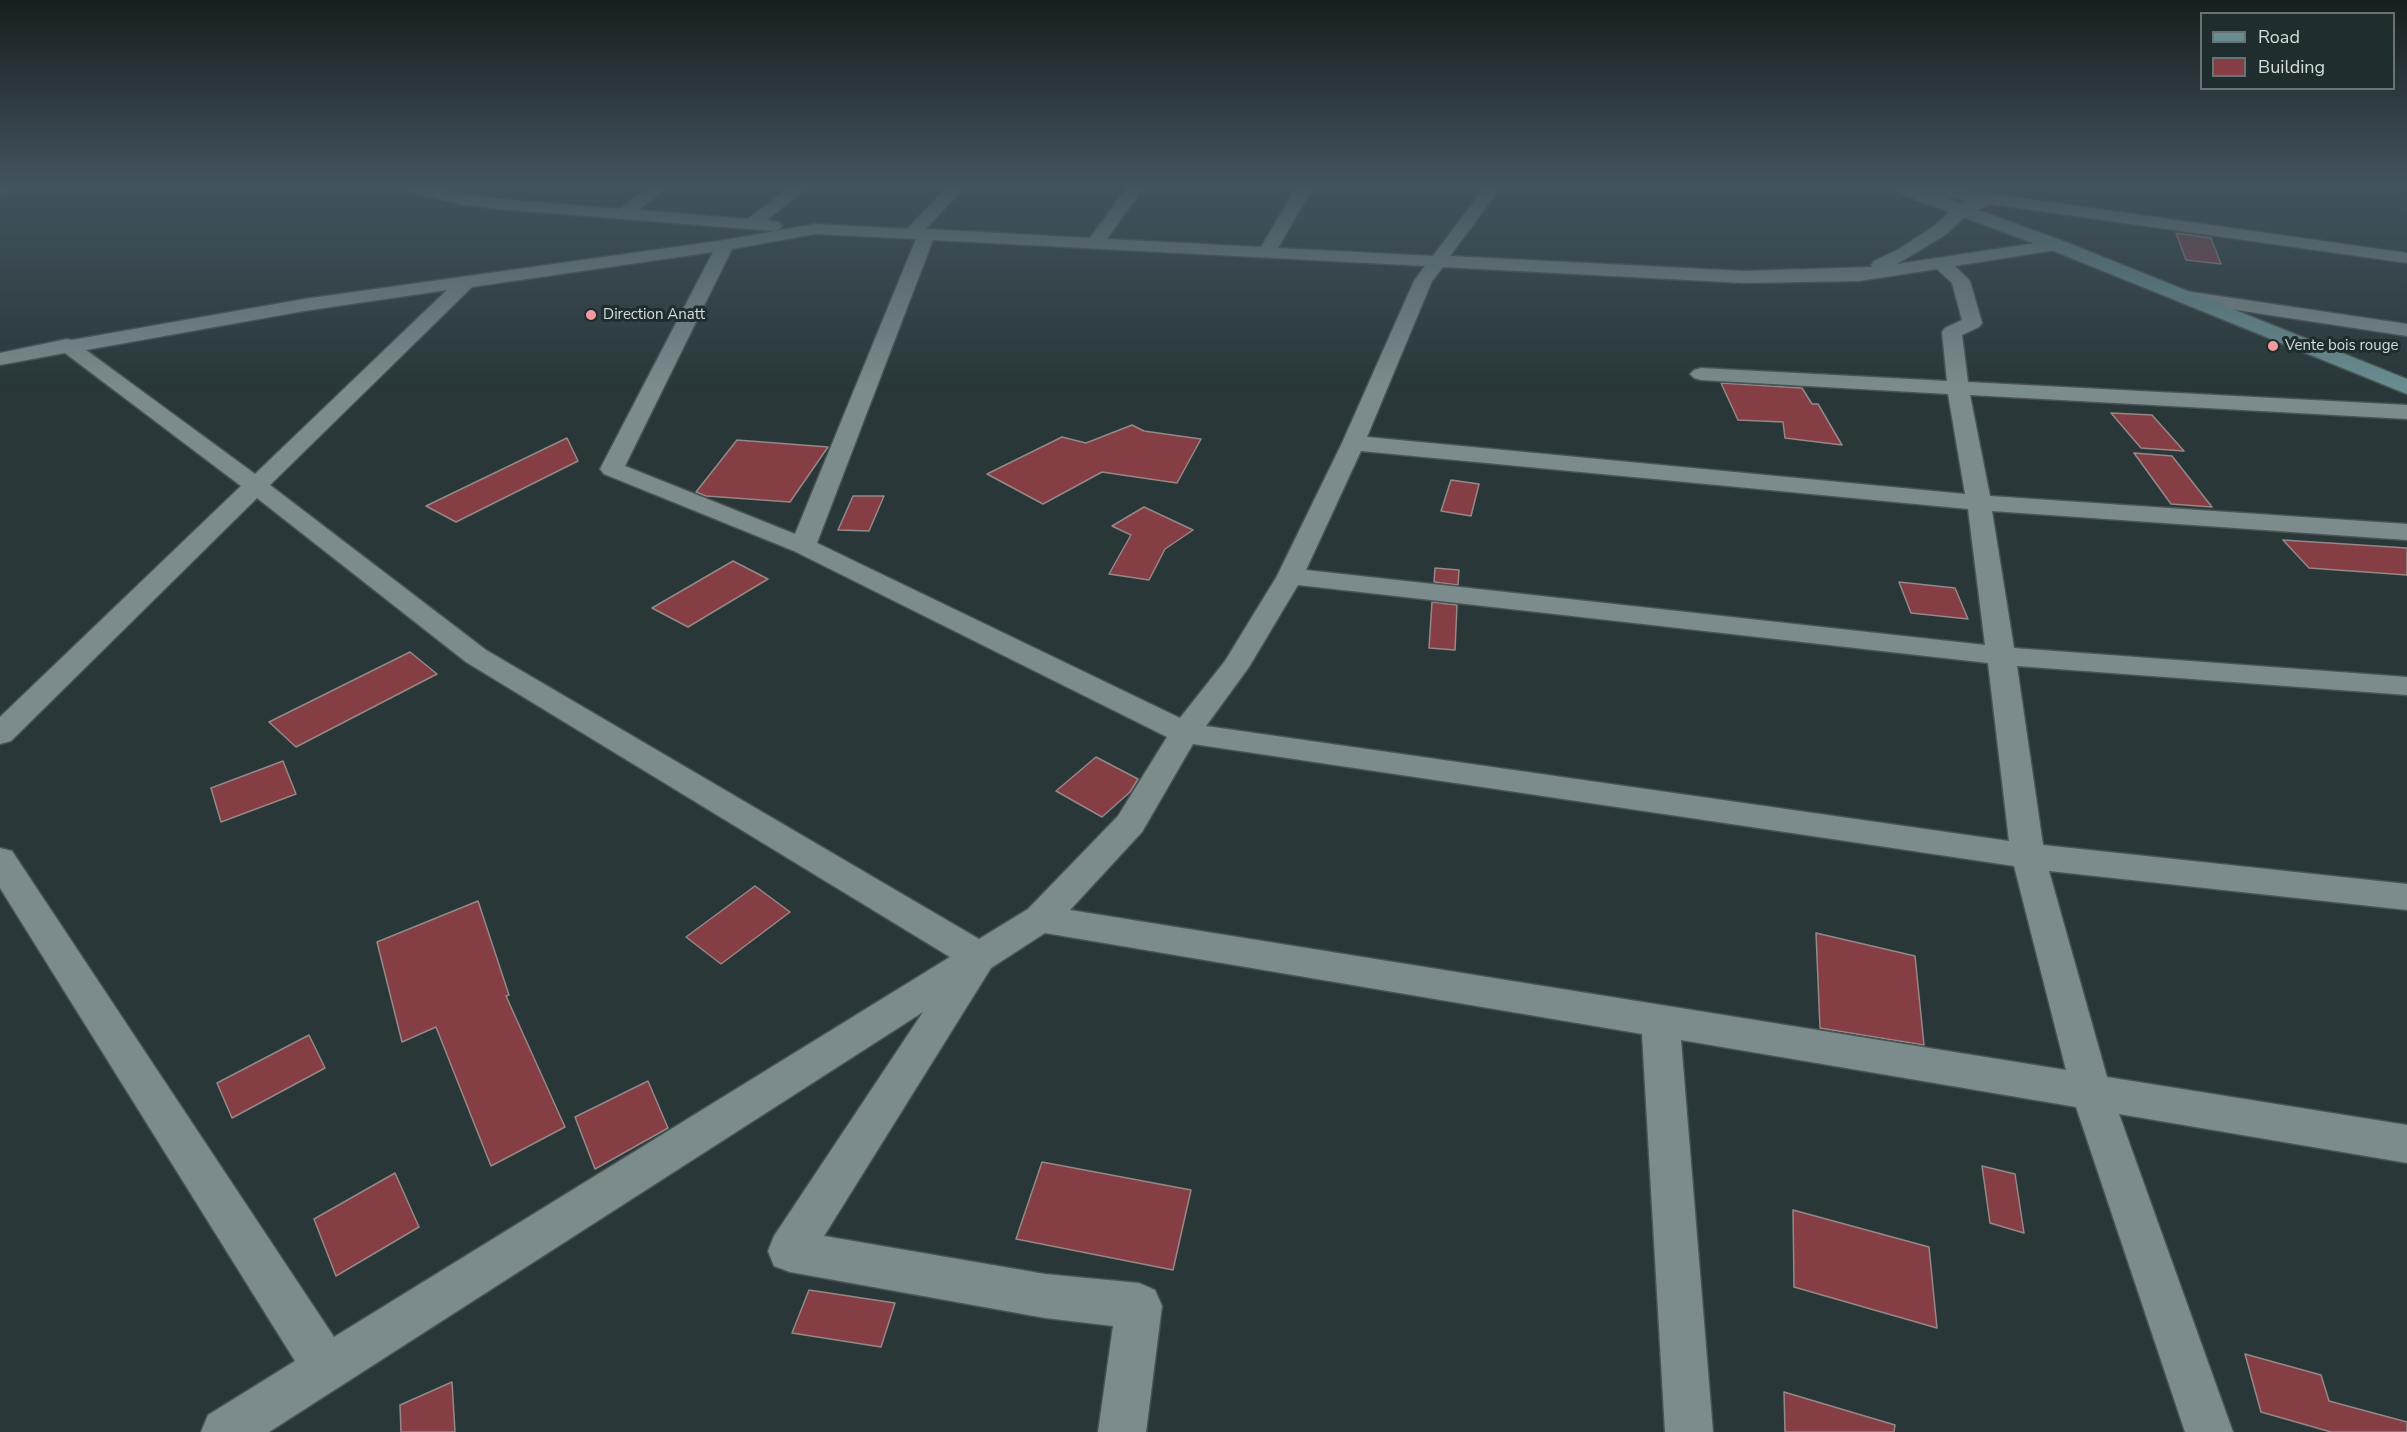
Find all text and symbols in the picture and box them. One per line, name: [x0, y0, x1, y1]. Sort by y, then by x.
legend: [2200, 12, 2395, 90]
text: Road: [2258, 25, 2300, 49]
text: Building: [2258, 55, 2325, 79]
place label: Direction Anatt: [603, 306, 705, 324]
marker: Direction Anatt: [584, 308, 598, 322]
place label: Vente bois rouge: [2285, 337, 2398, 355]
marker: Vente bois rouge: [2266, 339, 2280, 353]

